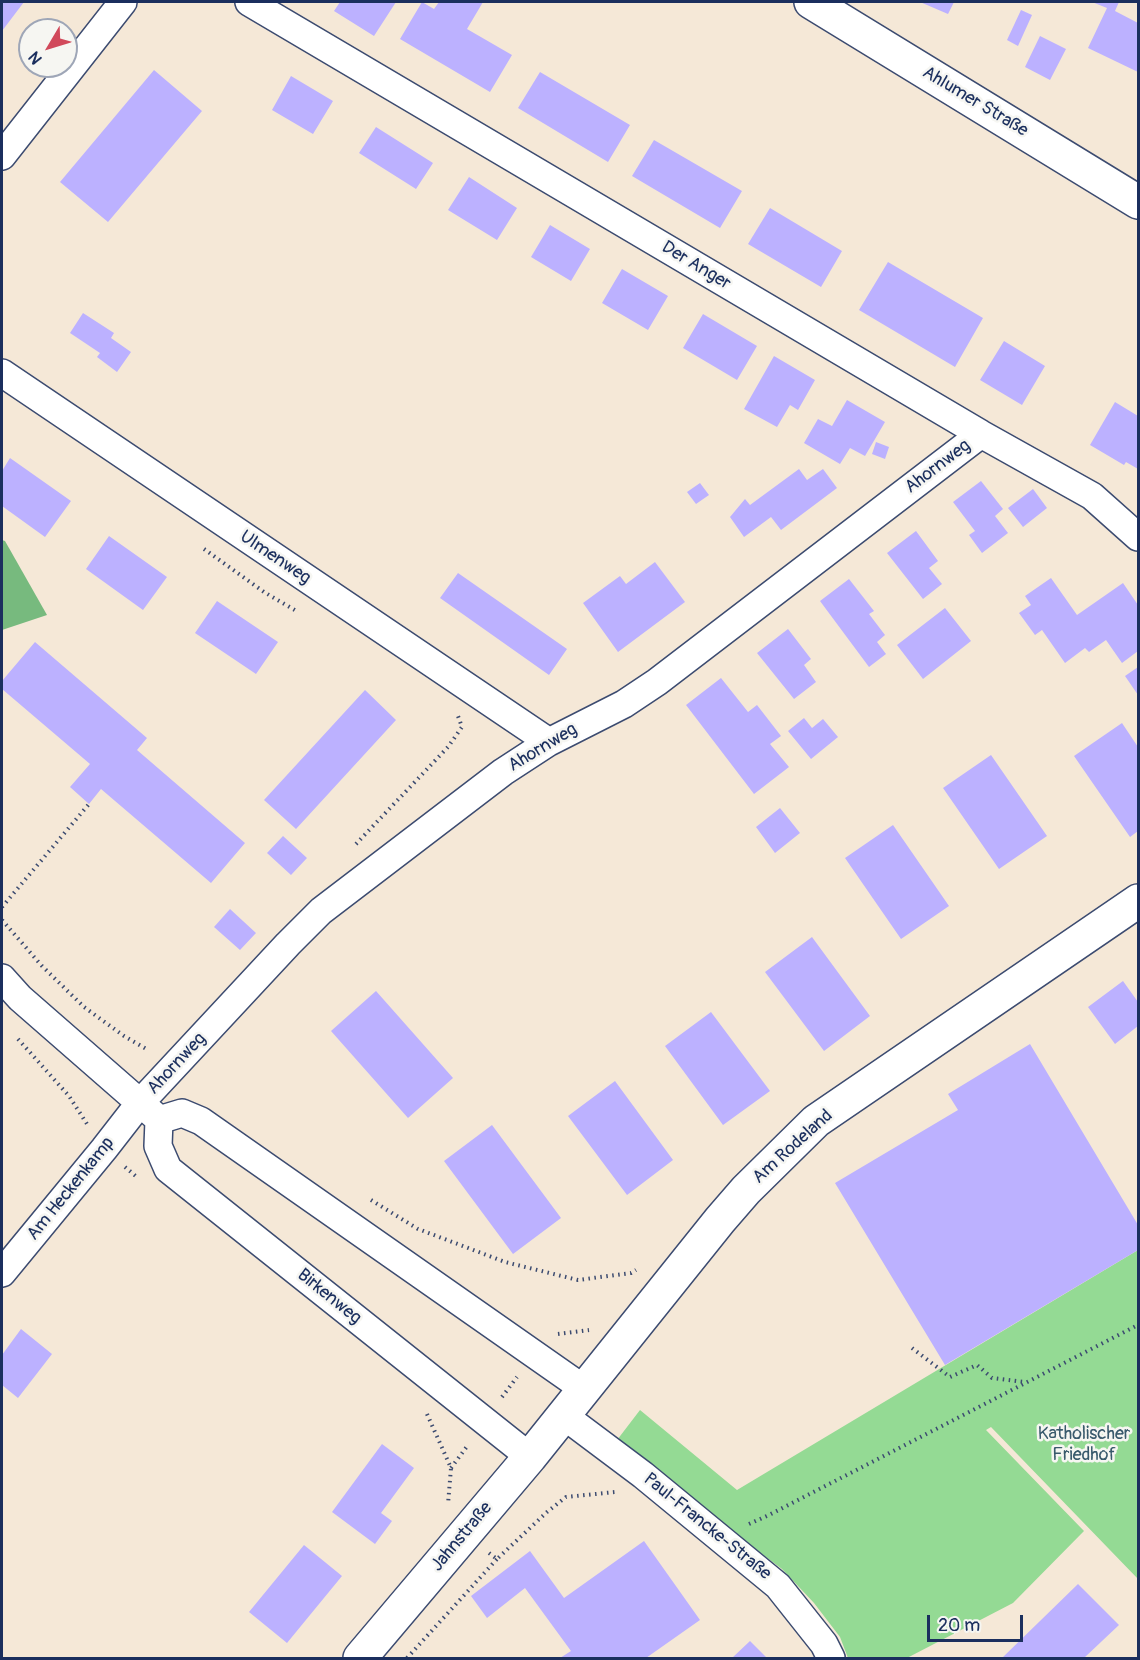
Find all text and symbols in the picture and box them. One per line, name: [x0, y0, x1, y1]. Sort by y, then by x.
north arrow: [18, 18, 78, 78]
text: N: [24, 47, 47, 68]
street label: Ahlumer Straße: [918, 62, 1032, 142]
street label: Der Anger: [658, 237, 734, 295]
street label: Ahornweg: [901, 435, 975, 499]
street label: Ulmenweg: [235, 526, 315, 590]
street label: Ahornweg: [505, 719, 581, 777]
street label: Ahornweg: [143, 1029, 211, 1099]
street label: Am Rodeland: [748, 1105, 838, 1189]
street label: Am Heckenkamp: [23, 1133, 119, 1245]
street label: Birkenweg: [293, 1265, 365, 1329]
park label: Katholischer Friedhof: [1038, 1423, 1130, 1466]
street label: Paul-Francke-Straße: [639, 1469, 775, 1585]
street label: Jahnstraße: [427, 1498, 497, 1576]
scale bar: [930, 1603, 1026, 1641]
text: 20 m: [938, 1614, 980, 1637]

